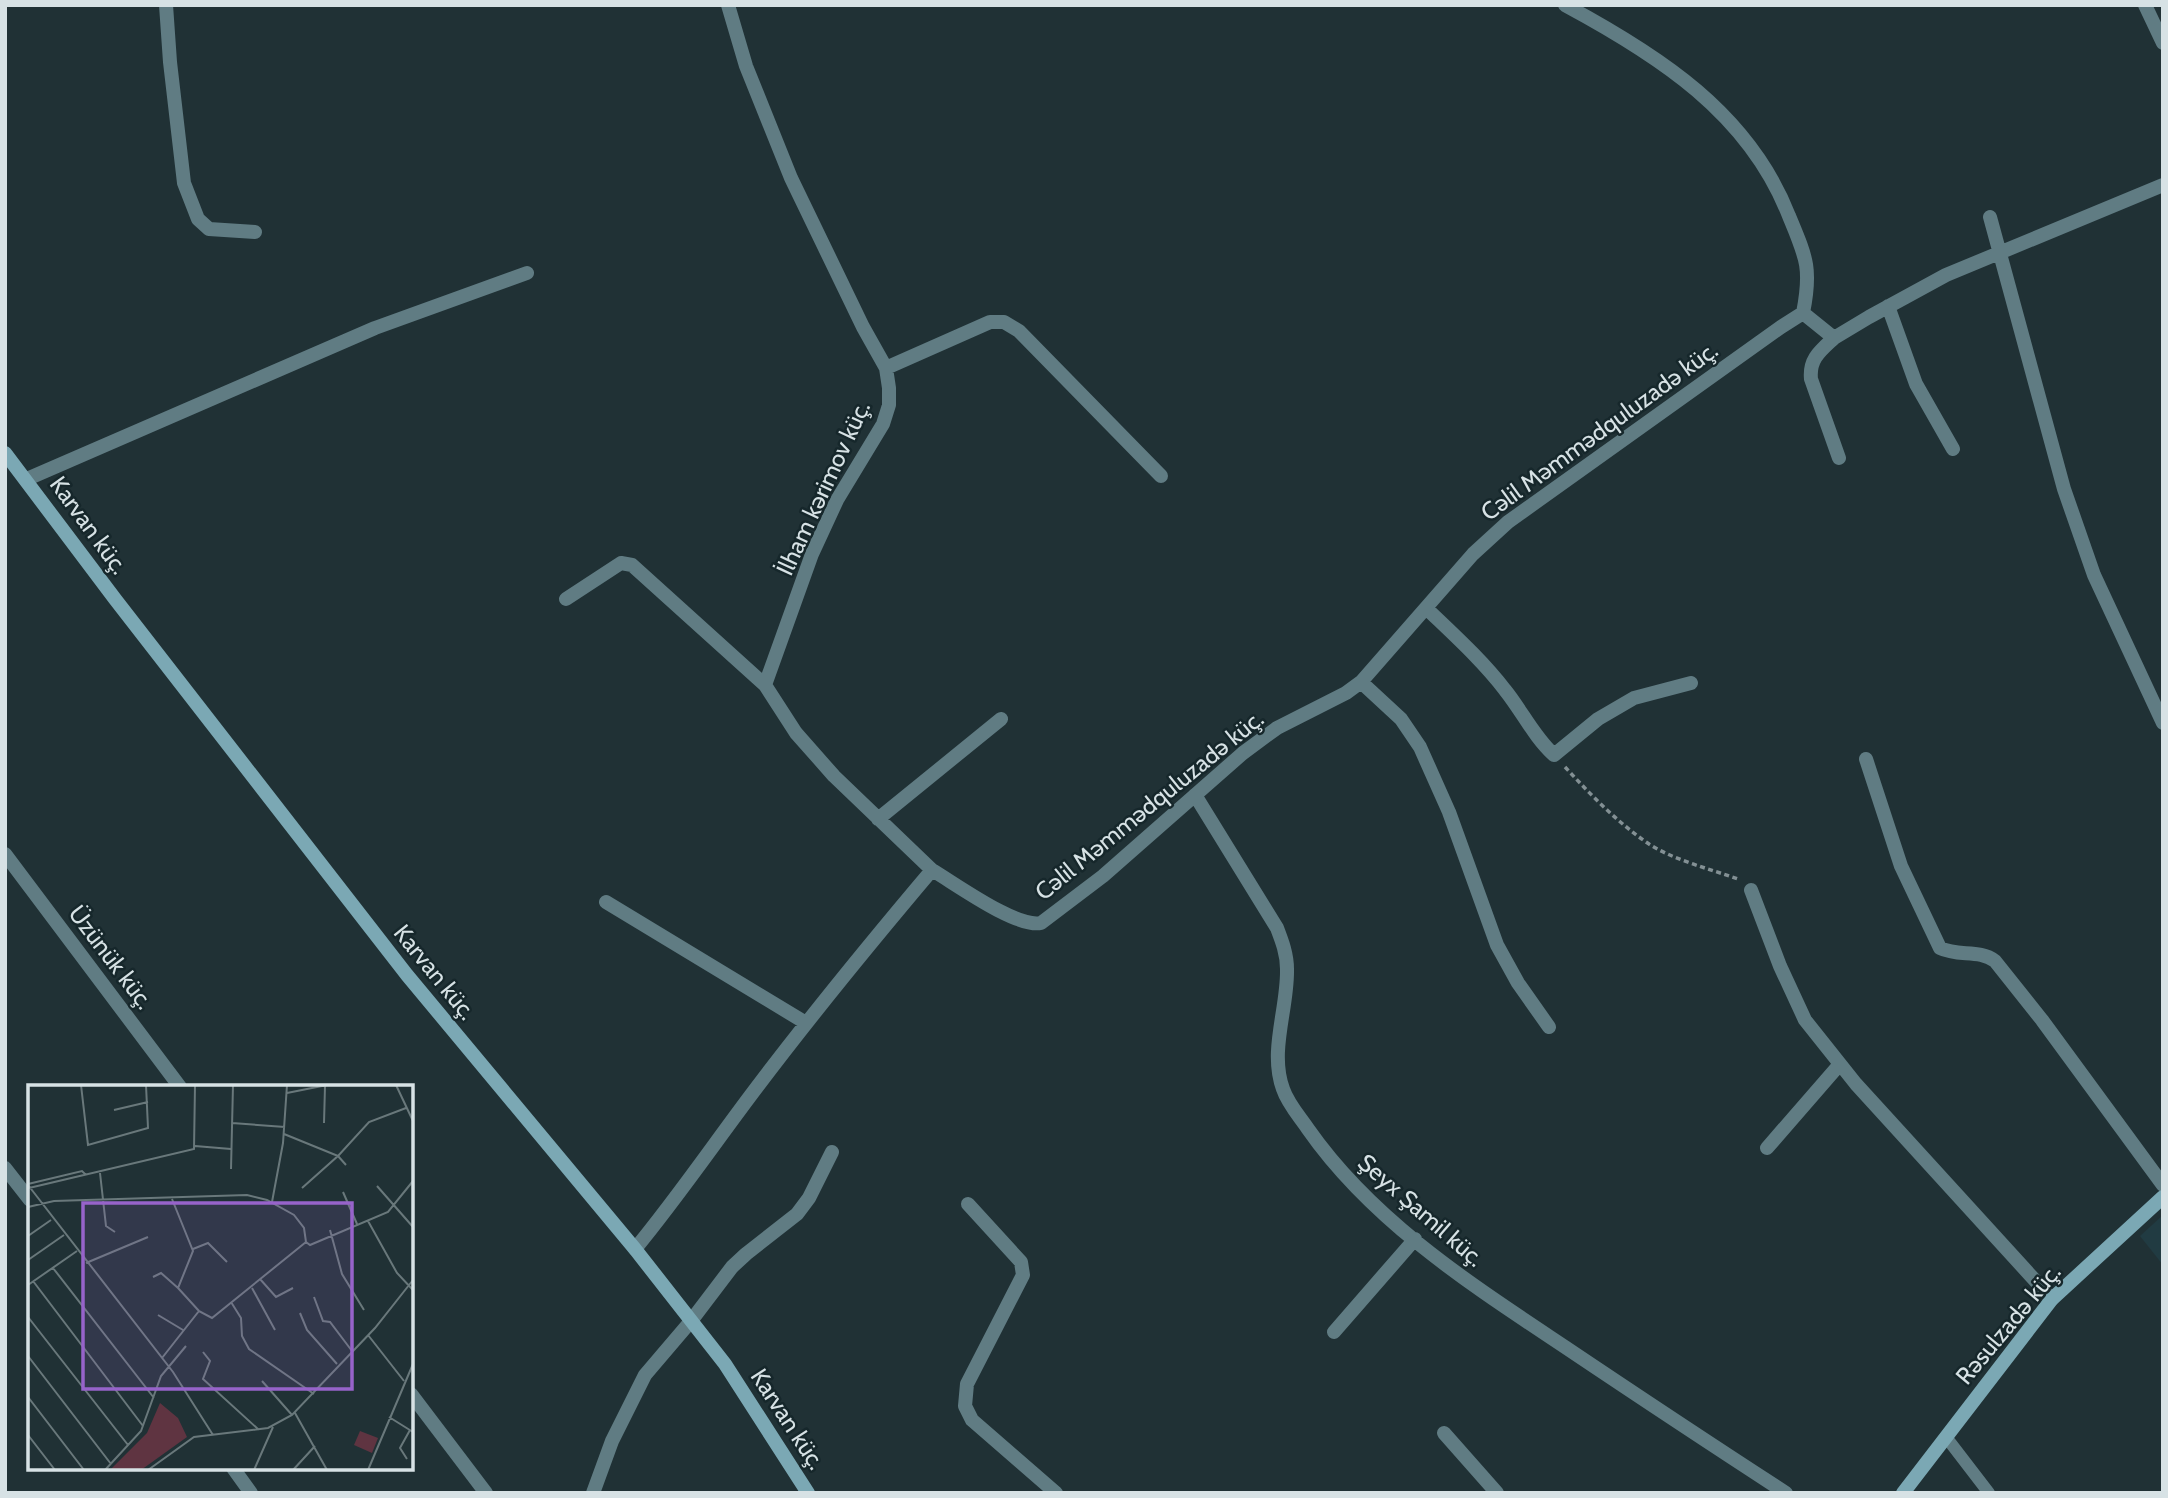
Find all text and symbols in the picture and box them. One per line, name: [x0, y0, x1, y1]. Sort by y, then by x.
street label: Cəlil Məmmədquluzadə küç.: [1475, 335, 1723, 527]
street label: İlham kərimov küç.: [770, 396, 876, 580]
street label: Karvan küç.: [44, 470, 134, 580]
street label: Cəlil Məmmədquluzadə küç.: [1029, 704, 1269, 906]
street label: Üzünük küç.: [63, 899, 159, 1015]
street label: Karvan küç.: [388, 919, 482, 1025]
inset map: [28, 1085, 413, 1470]
street label: Şeyx Şamil küç.: [1352, 1148, 1490, 1272]
street label: Rəsulzadə küç.: [1949, 1258, 2067, 1390]
street label: Karvan küç.: [745, 1363, 831, 1475]

